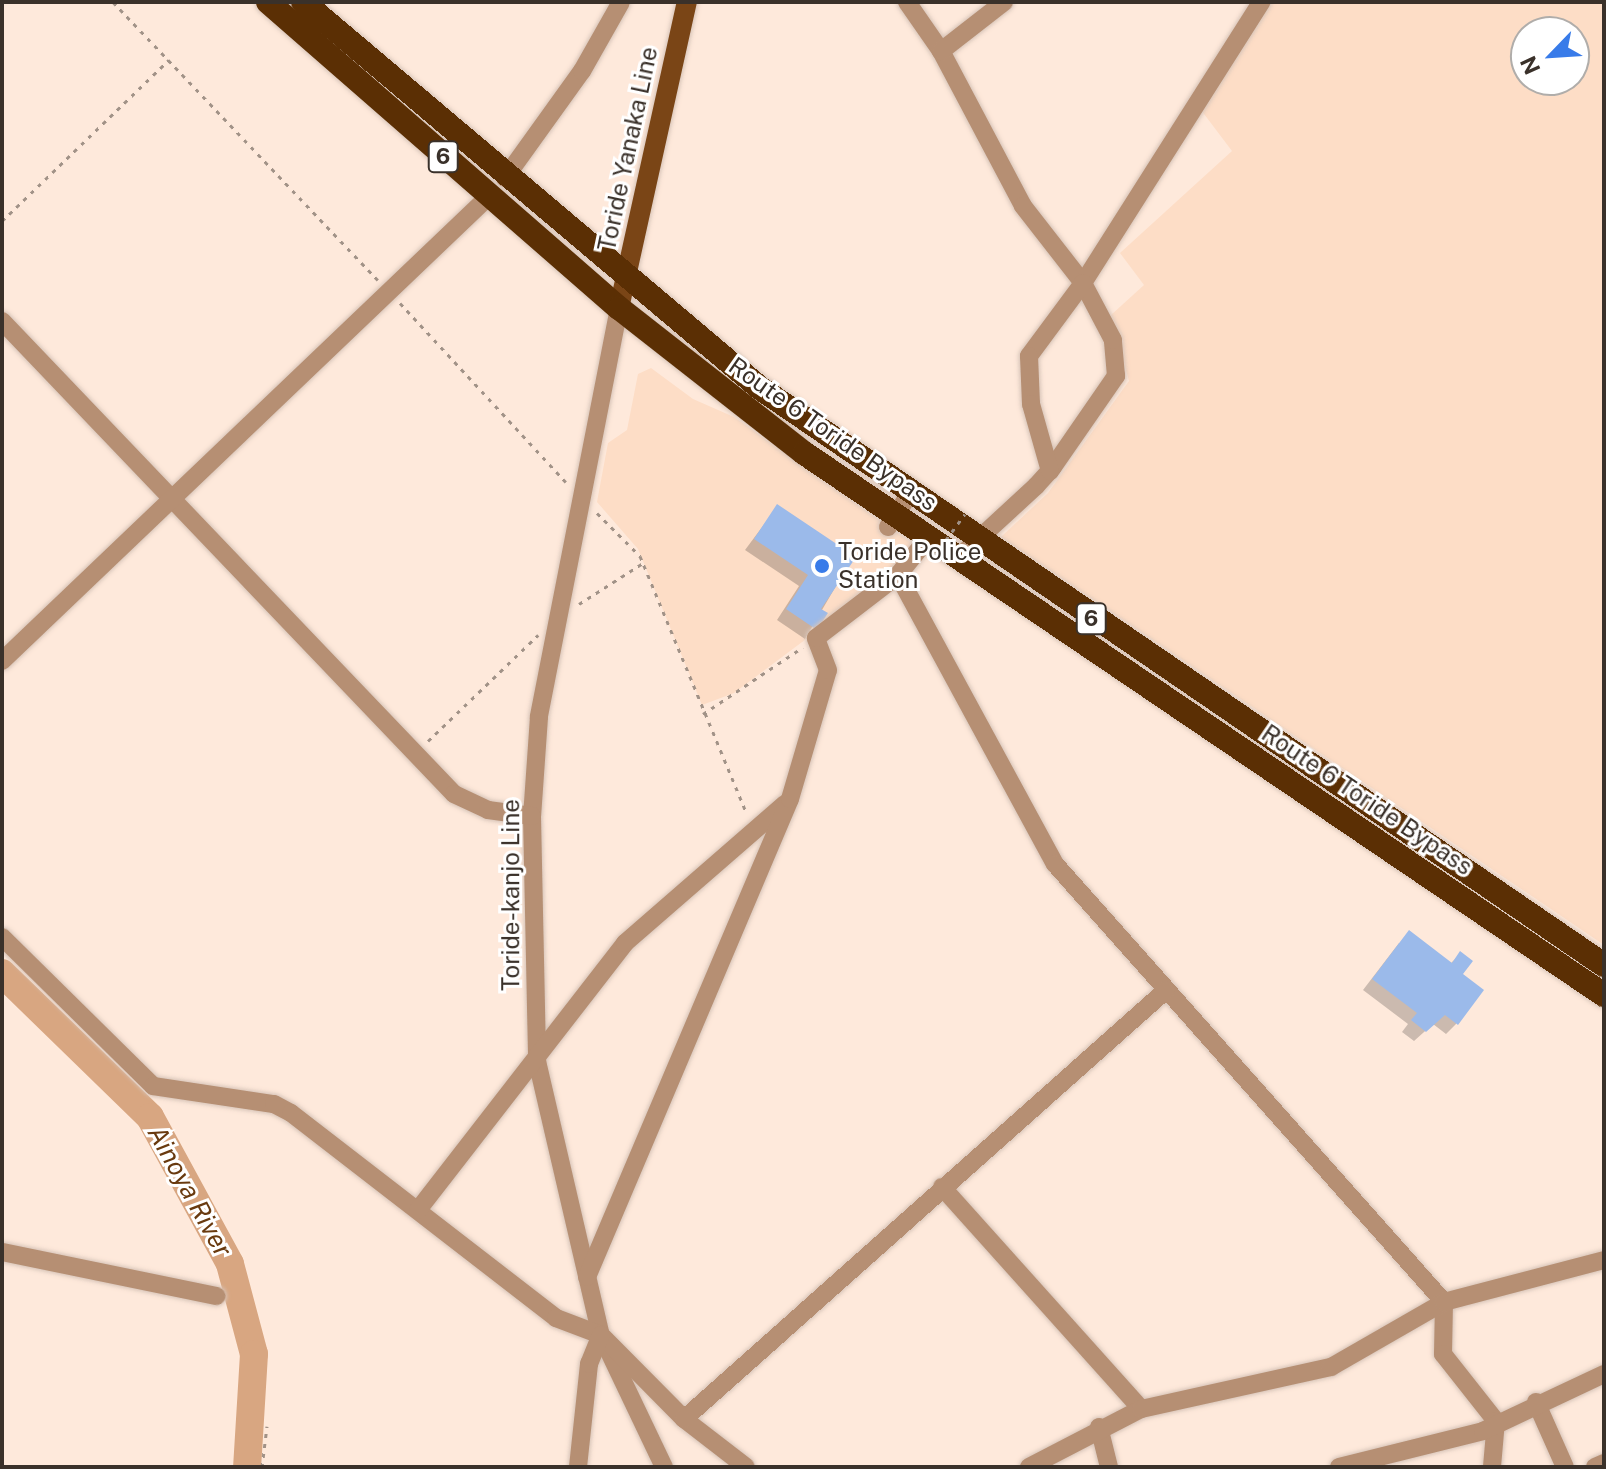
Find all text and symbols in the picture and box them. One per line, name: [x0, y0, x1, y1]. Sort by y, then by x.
north arrow: [1510, 16, 1590, 96]
street label: Toride Yanaka Line: [592, 44, 664, 254]
text: N: [1515, 52, 1545, 79]
road number: 6: [427, 139, 459, 175]
street label: Route 6 Toride Bypass: [723, 351, 943, 517]
place label: Toride Police Station: [838, 538, 982, 594]
marker: Toride Police Station: [813, 557, 831, 575]
road number: 6: [1075, 601, 1107, 637]
street label: Route 6 Toride Bypass: [1256, 719, 1478, 881]
street label: Toride-kanjo Line: [497, 799, 525, 991]
water label: Ainoya River: [141, 1120, 239, 1262]

